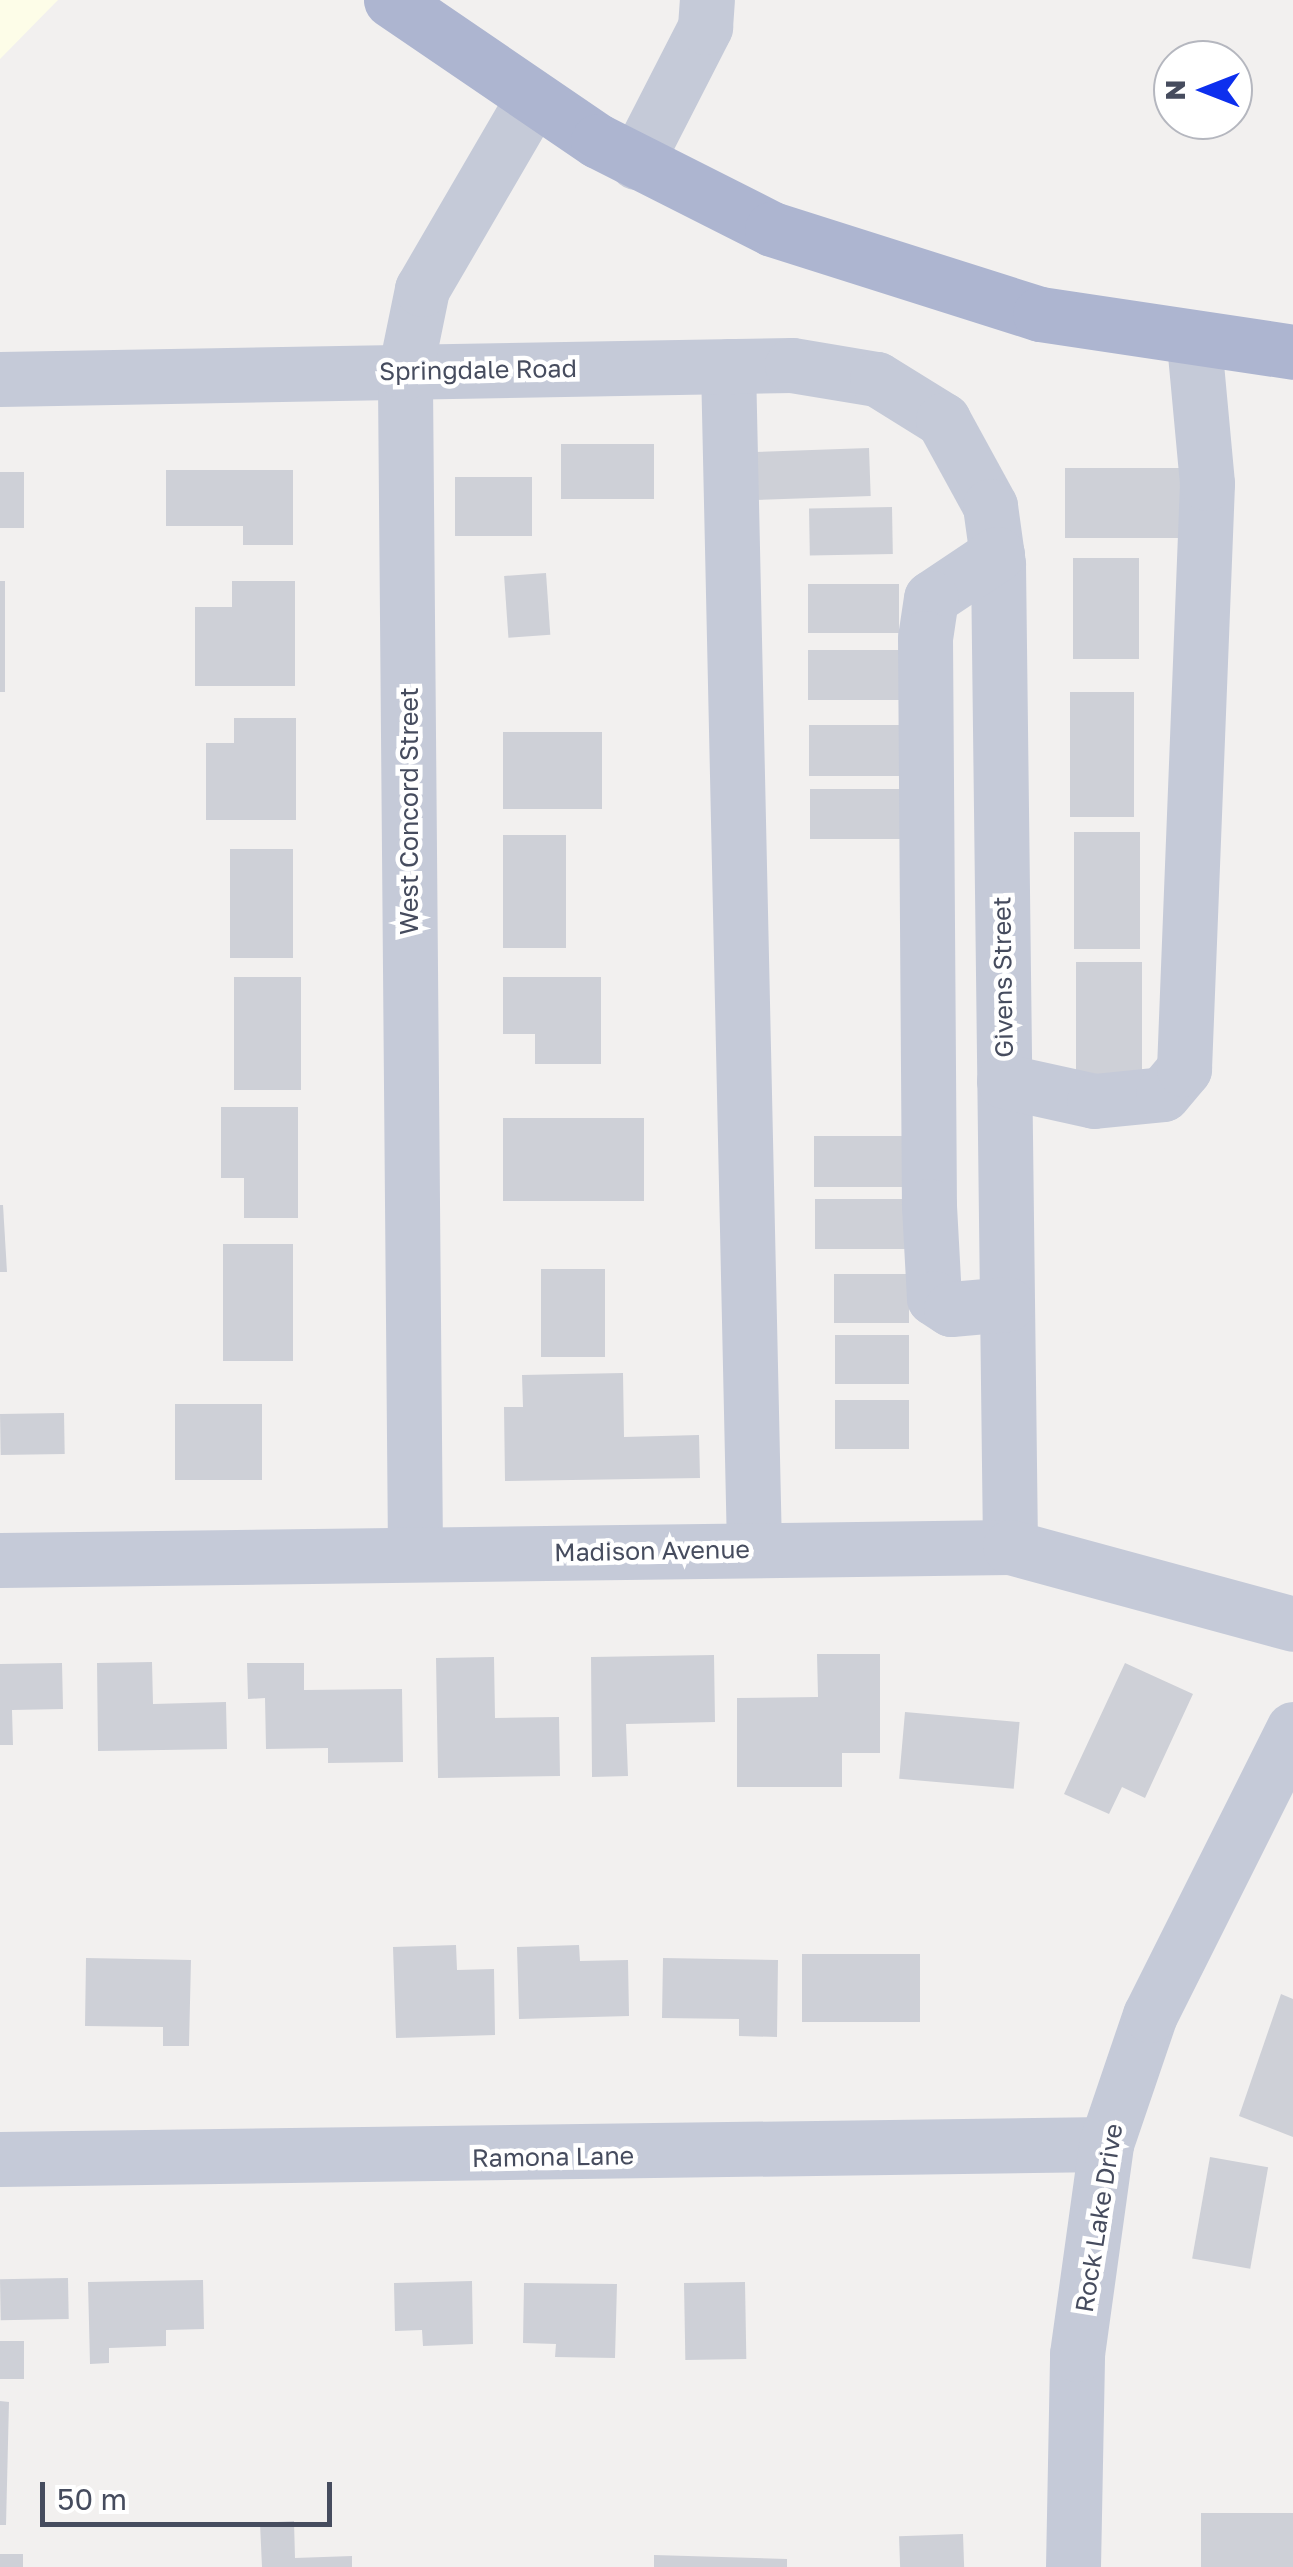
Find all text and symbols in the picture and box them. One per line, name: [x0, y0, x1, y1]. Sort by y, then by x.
north arrow: [1153, 40, 1253, 140]
text: N: [1158, 79, 1191, 101]
street label: Springdale Road: [379, 353, 577, 387]
street label: West Concord Street: [394, 687, 424, 935]
street label: Givens Street: [987, 896, 1019, 1058]
street label: Madison Avenue: [554, 1534, 750, 1568]
street label: Rock Lake Drive: [1069, 2121, 1129, 2315]
street label: Ramona Lane: [472, 2141, 634, 2173]
scale bar: [45, 2462, 338, 2524]
text: 50 m: [57, 2481, 127, 2517]

